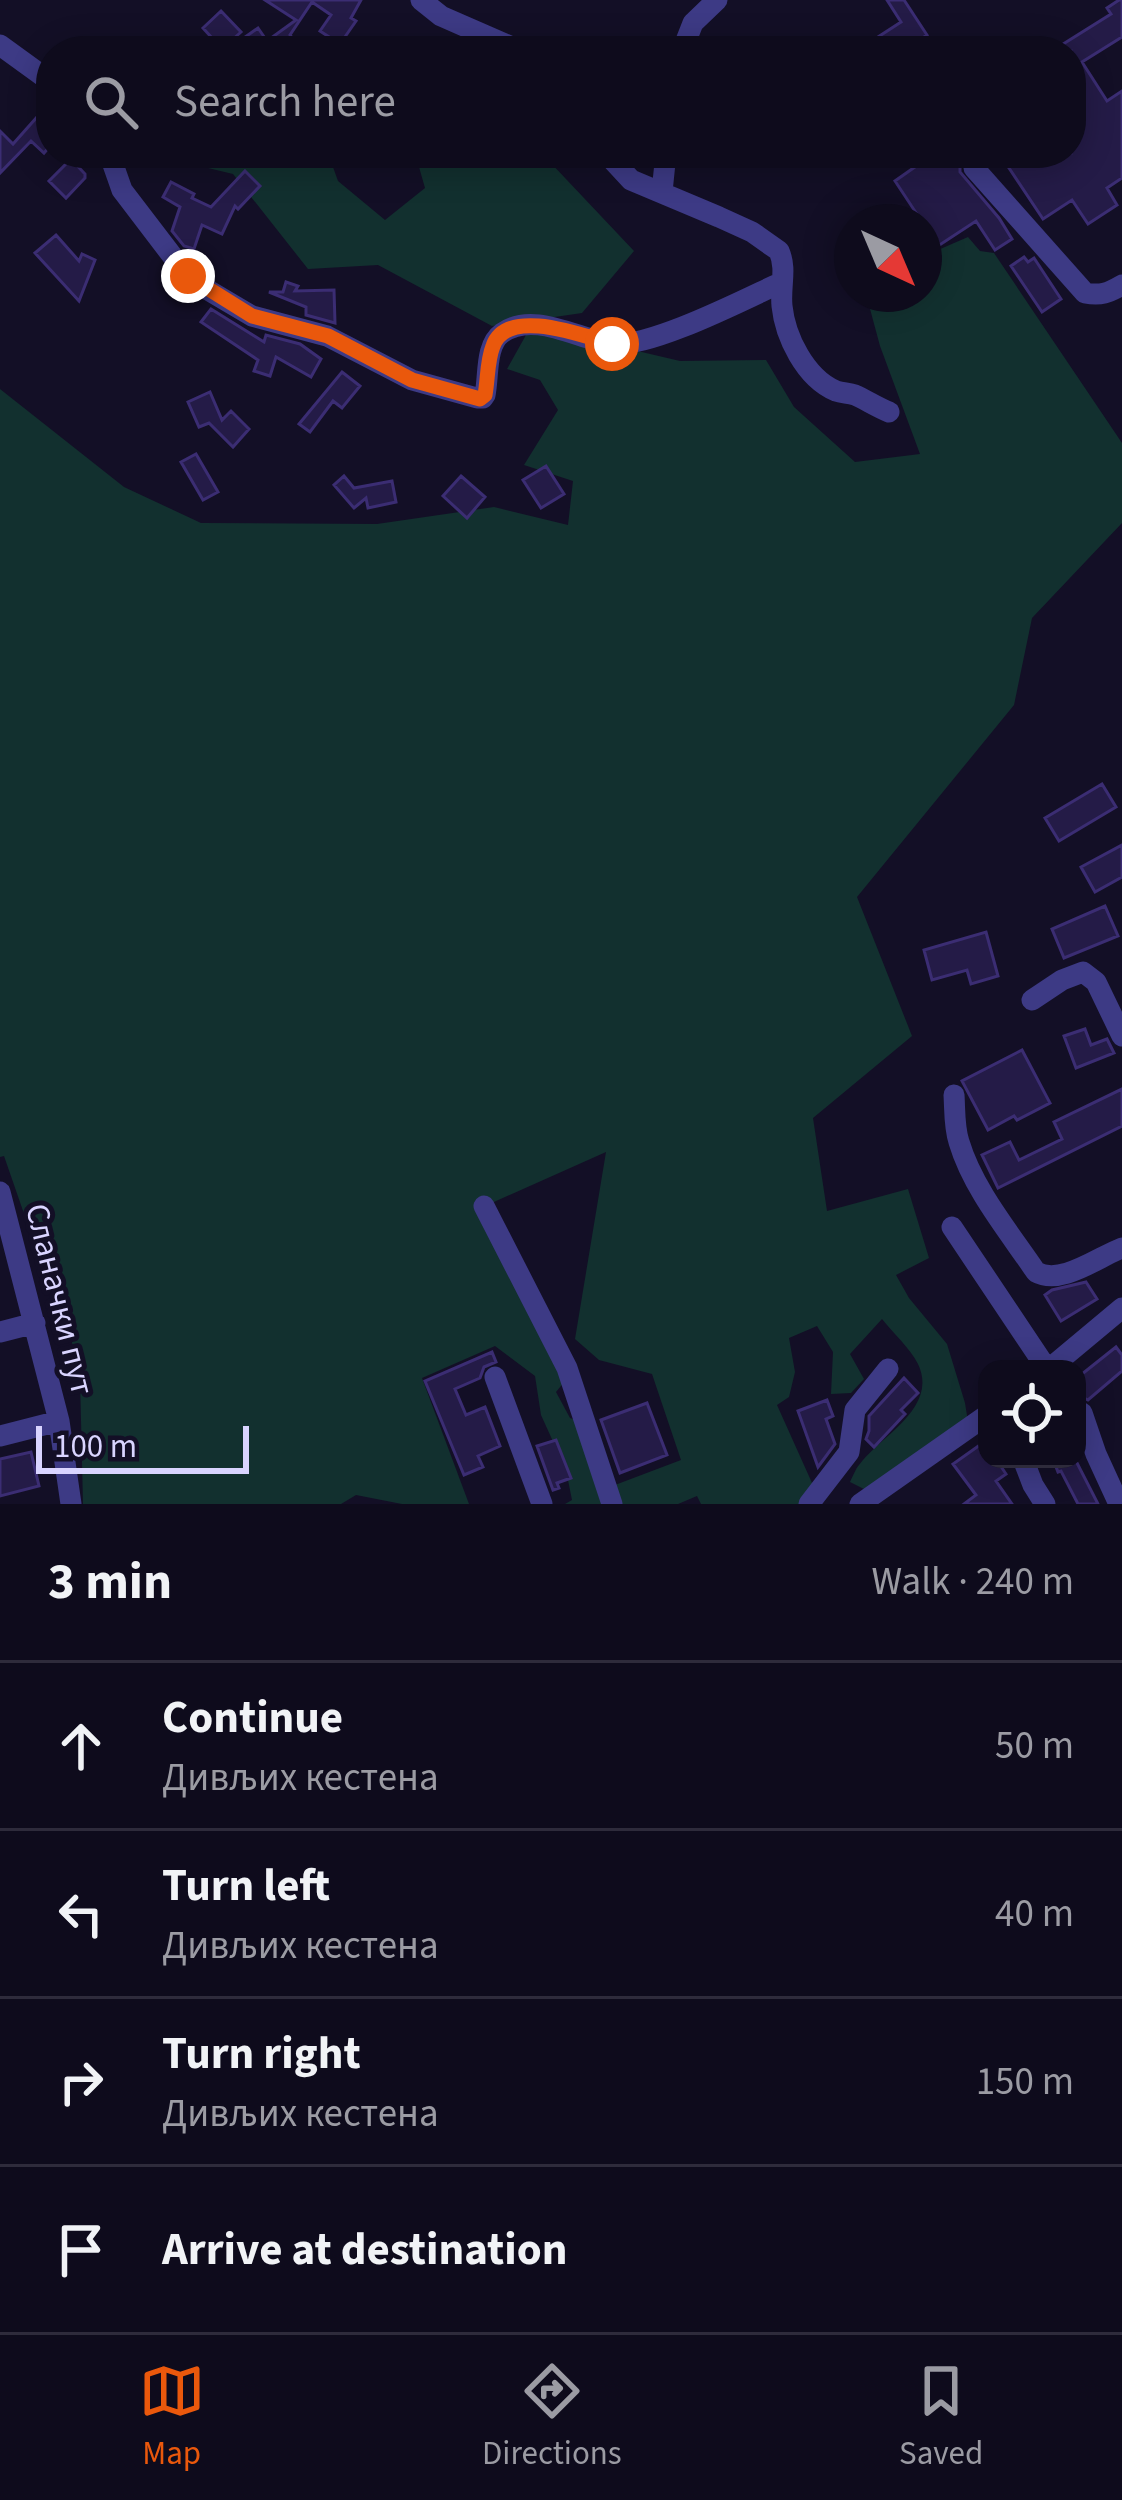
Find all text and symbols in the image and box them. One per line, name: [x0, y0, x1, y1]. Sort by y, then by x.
search box: [36, 36, 1086, 168]
icon: search: [78, 69, 144, 135]
text: Search here: [174, 70, 396, 134]
north arrow: [834, 204, 942, 312]
route end: [161, 249, 215, 303]
route start: [585, 317, 639, 371]
street label: Сланачки пут: [13, 1199, 106, 1400]
map controls: [978, 1360, 1086, 1468]
button: locate: [978, 1360, 1086, 1468]
scale bar: [36, 1420, 249, 1473]
text: 100 m: [54, 1423, 137, 1470]
text: 3 min: [48, 1546, 172, 1618]
text: Walk · 240 m: [871, 1554, 1074, 1610]
text: Continue: [162, 1686, 343, 1750]
icon: ahead: [48, 1713, 114, 1779]
text: 50 m: [995, 1718, 1074, 1774]
text: Дивљих кестена: [162, 1750, 439, 1806]
text: Turn left: [162, 1854, 330, 1918]
icon: left: [48, 1881, 114, 1947]
text: 40 m: [995, 1886, 1074, 1942]
text: Дивљих кестена: [162, 1918, 439, 1974]
text: Turn right: [162, 2022, 361, 2086]
icon: right: [48, 2049, 114, 2115]
text: 150 m: [976, 2054, 1074, 2110]
text: Дивљих кестена: [162, 2086, 439, 2142]
icon: arrive: [48, 2217, 114, 2283]
text: Arrive at destination: [162, 2218, 567, 2282]
tab: Map: [139, 2358, 205, 2477]
tab: Directions: [482, 2358, 622, 2477]
tab: Saved: [899, 2358, 983, 2477]

